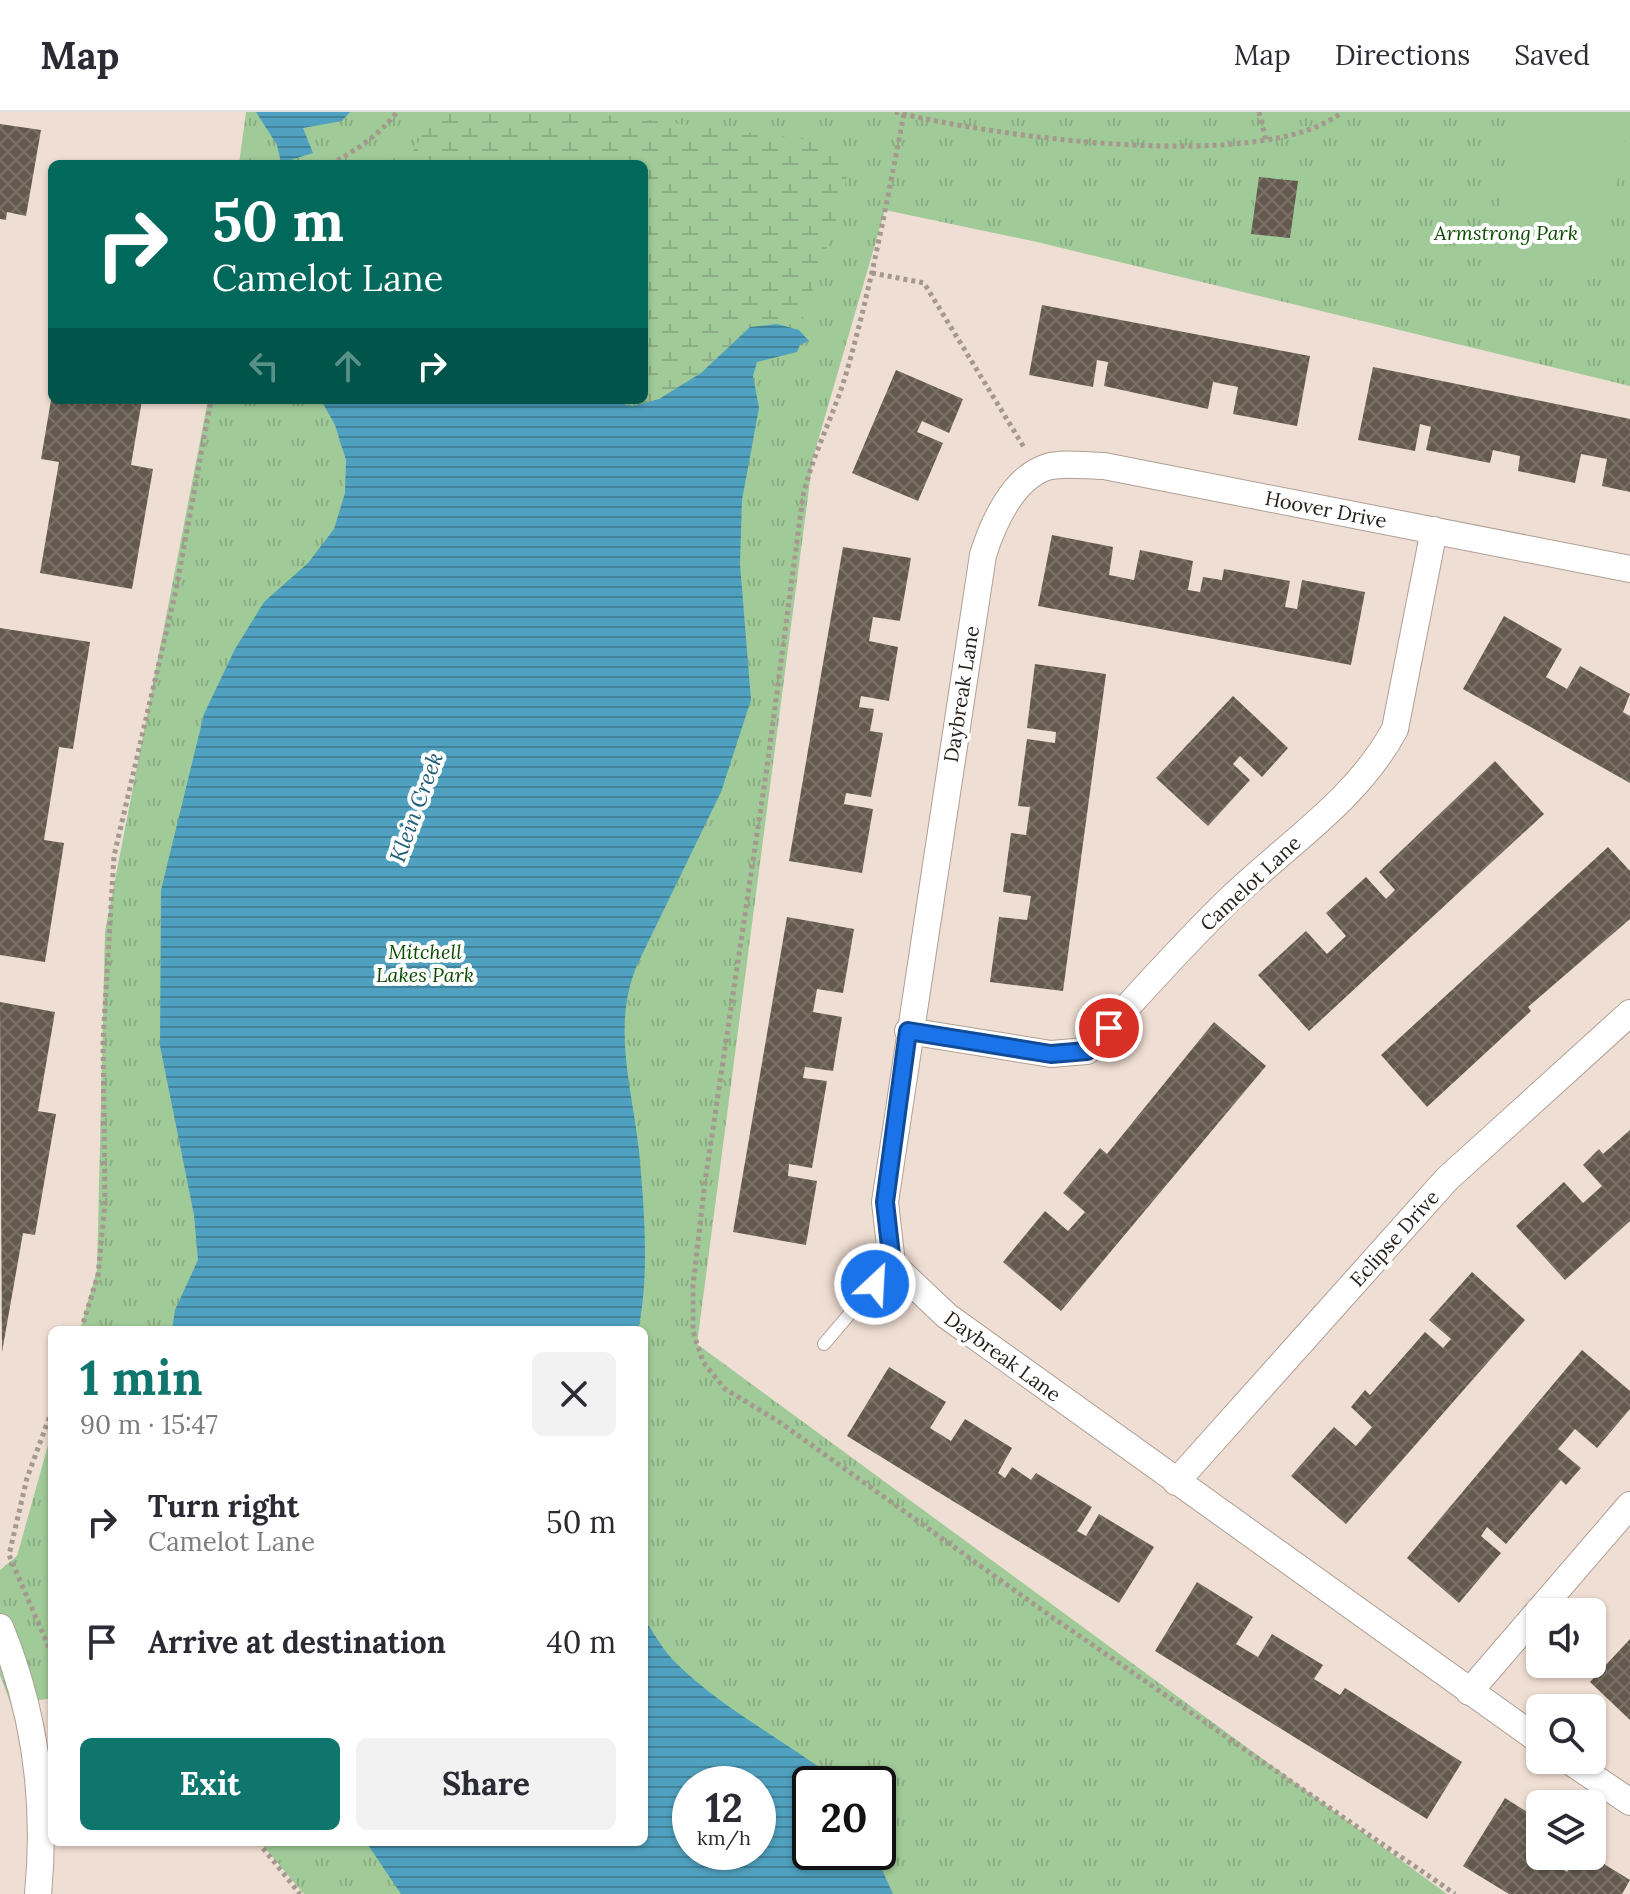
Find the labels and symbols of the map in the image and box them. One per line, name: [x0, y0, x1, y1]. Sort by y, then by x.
park label: Armstrong Park: [1433, 220, 1578, 245]
street label: Hoover Drive: [1263, 485, 1389, 533]
street label: Daybreak Lane: [938, 624, 984, 764]
water label: Klein Creek: [383, 748, 449, 866]
street label: Camelot Lane: [1194, 830, 1306, 936]
park label: Mitchell Lakes Park: [376, 939, 474, 987]
pin: [1075, 994, 1143, 1062]
street label: Eclipse Drive: [1344, 1184, 1444, 1291]
position arrow: [833, 1242, 917, 1326]
street label: Daybreak Lane: [940, 1305, 1066, 1407]
speed limit sign: 20: [792, 1766, 896, 1870]

